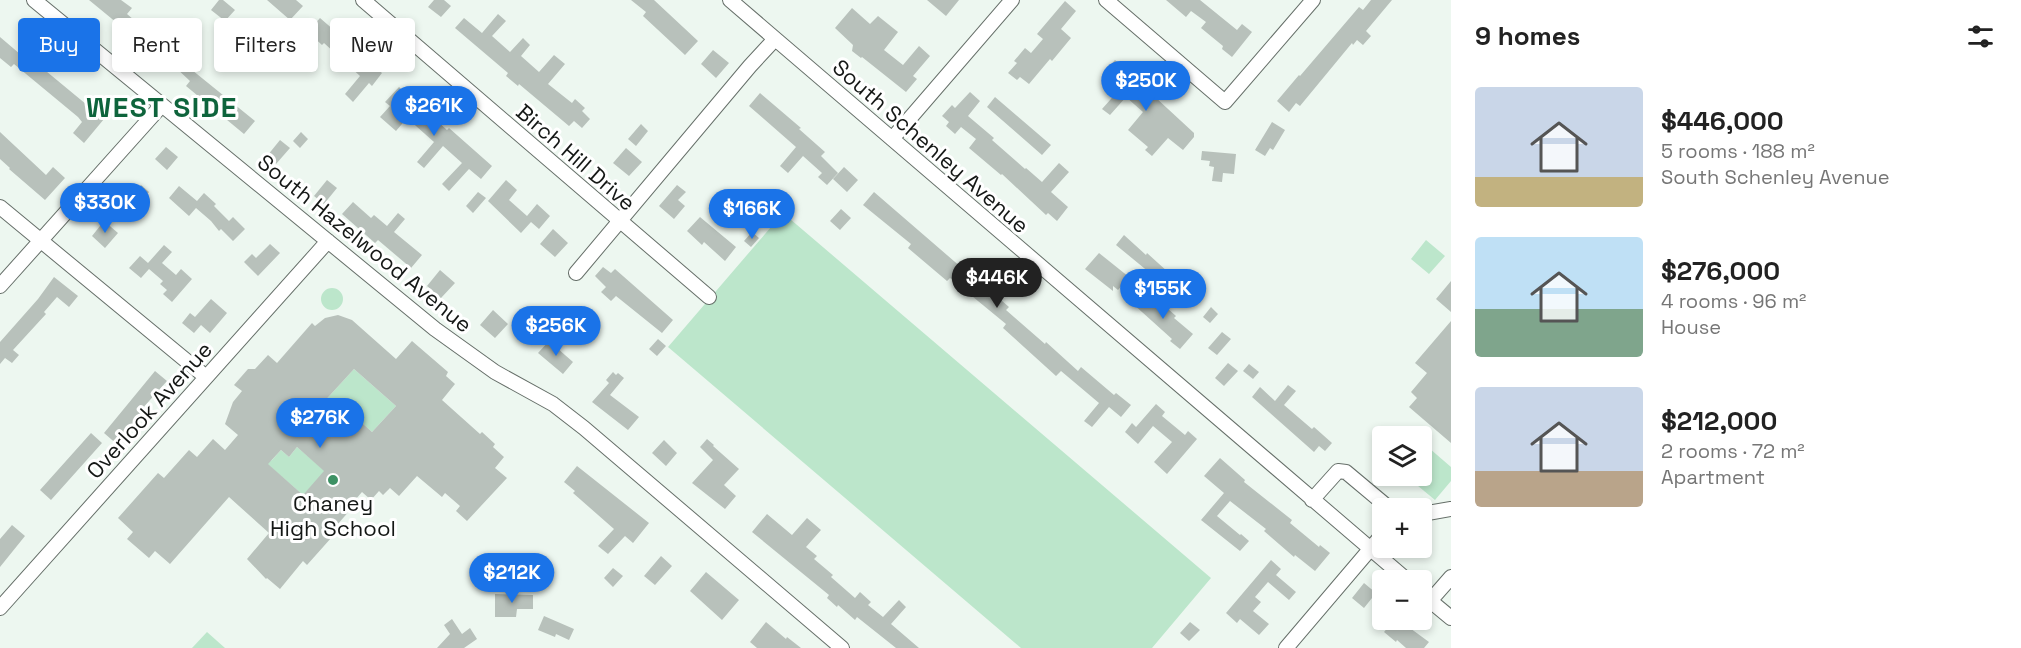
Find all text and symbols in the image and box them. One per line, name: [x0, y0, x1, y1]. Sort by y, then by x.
chip: Buy: [18, 18, 100, 72]
chip: Rent: [112, 18, 202, 72]
chip: Filters: [214, 18, 318, 72]
chip: New: [330, 18, 415, 72]
text: 9 homes: [1475, 19, 1580, 53]
icon: filters: [1964, 20, 1997, 53]
street label: South Schenley Avenue: [827, 53, 1035, 239]
pin: $250K: [1104, 61, 1188, 112]
text: $250K: [1115, 67, 1177, 93]
pin: $261K: [392, 86, 476, 137]
district label: WEST SIDE: [86, 89, 238, 125]
text: $261K: [405, 92, 463, 118]
street label: Birch Hill Drive: [511, 98, 641, 216]
text: $446,000: [1661, 104, 1784, 138]
icon: home: [1523, 111, 1595, 183]
text: 5 rooms · 188 m²: [1661, 138, 1815, 164]
street label: South Hazelwood Avenue: [252, 148, 478, 338]
text: South Schenley Avenue: [1661, 164, 1890, 190]
pin: $330K: [63, 183, 147, 234]
text: $330K: [74, 189, 136, 215]
pin: $166K: [710, 189, 794, 240]
text: $166K: [723, 195, 781, 221]
text: $276,000: [1661, 254, 1780, 288]
pin: $446K: [955, 258, 1039, 309]
icon: home: [1523, 261, 1595, 333]
text: $446K: [966, 264, 1028, 290]
pin: $155K: [1121, 269, 1205, 320]
text: $155K: [1134, 275, 1192, 301]
text: 4 rooms · 96 m²: [1661, 288, 1806, 314]
pin: $256K: [514, 306, 598, 357]
text: $256K: [526, 312, 586, 338]
text: House: [1661, 314, 1721, 340]
street label: Overlook Avenue: [80, 336, 218, 484]
pin: $276K: [278, 398, 362, 449]
text: $276K: [290, 404, 350, 430]
text: $212,000: [1661, 404, 1777, 438]
icon: home: [1523, 411, 1595, 483]
map controls: [1372, 426, 1432, 630]
button: layers: [1372, 426, 1432, 486]
text: 2 rooms · 72 m²: [1661, 438, 1805, 464]
text: Apartment: [1661, 464, 1765, 490]
marker: Chaney High School: [326, 473, 340, 487]
place label: Chaney High School: [270, 489, 396, 542]
button: +: [1372, 498, 1432, 558]
pin: $212K: [470, 553, 554, 604]
text: $212K: [483, 559, 541, 585]
button: −: [1372, 570, 1432, 630]

